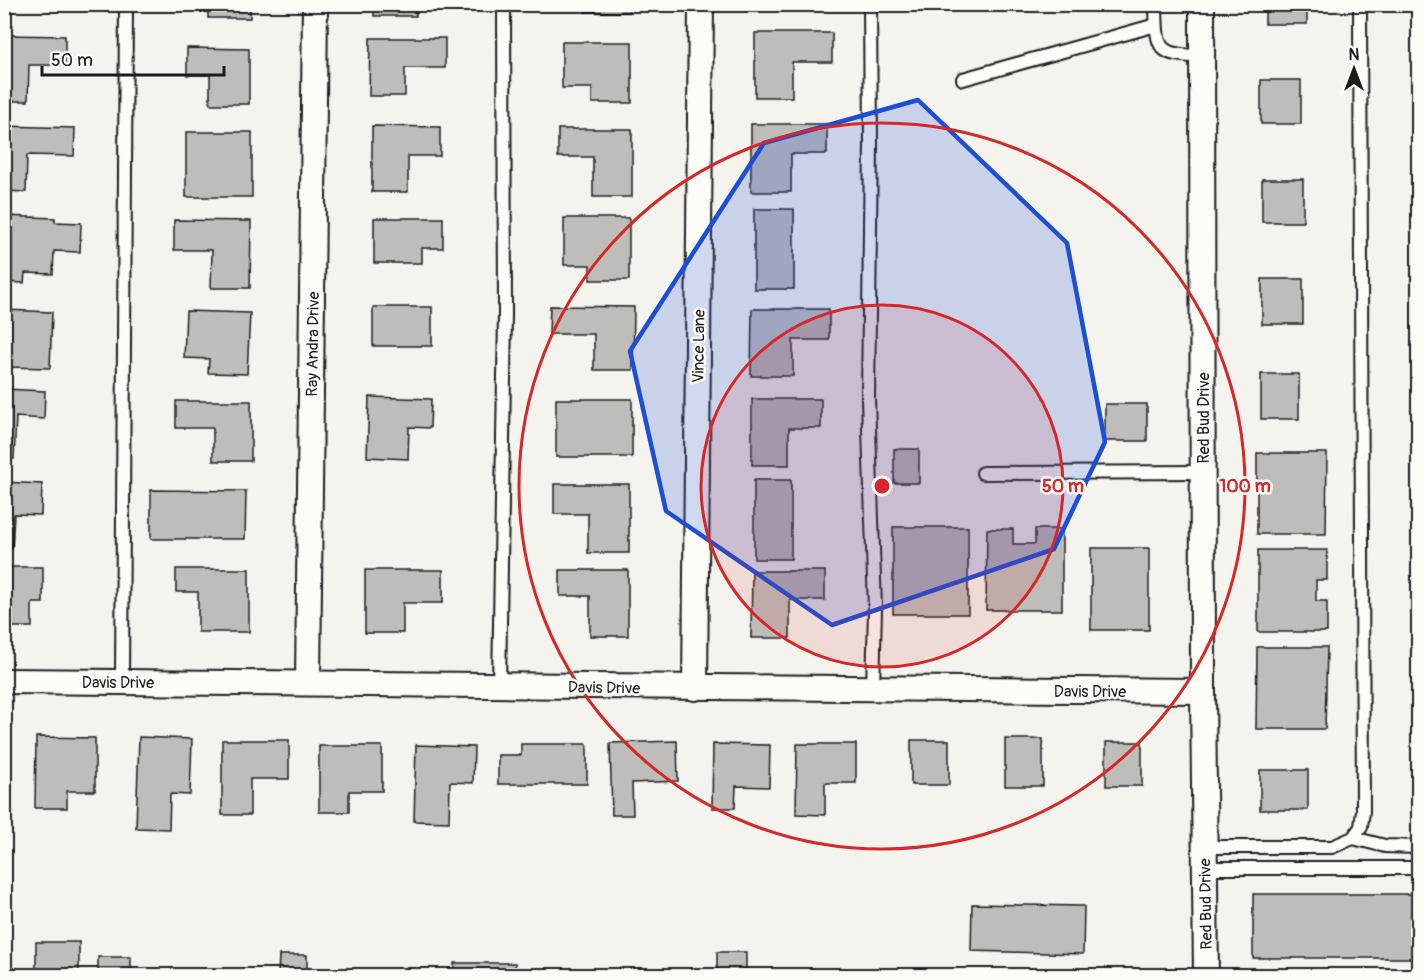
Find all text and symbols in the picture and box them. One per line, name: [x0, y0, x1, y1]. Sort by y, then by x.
scale bar: [42, 39, 224, 77]
north arrow: [1324, 39, 1384, 99]
text: N: [1349, 45, 1360, 65]
text: 50 m: [51, 49, 93, 72]
street label: Ray Andra Drive: [302, 291, 324, 397]
street label: Vince Lane: [688, 309, 710, 383]
street label: Red Bud Drive: [1194, 372, 1214, 464]
text: 50 m: [1042, 475, 1084, 498]
text: 100 m: [1219, 475, 1271, 498]
centre of rings: [872, 476, 892, 496]
street label: Davis Drive: [82, 673, 154, 693]
street label: Davis Drive: [568, 677, 640, 699]
street label: Davis Drive: [1054, 682, 1126, 702]
street label: Red Bud Drive: [1195, 858, 1217, 950]

